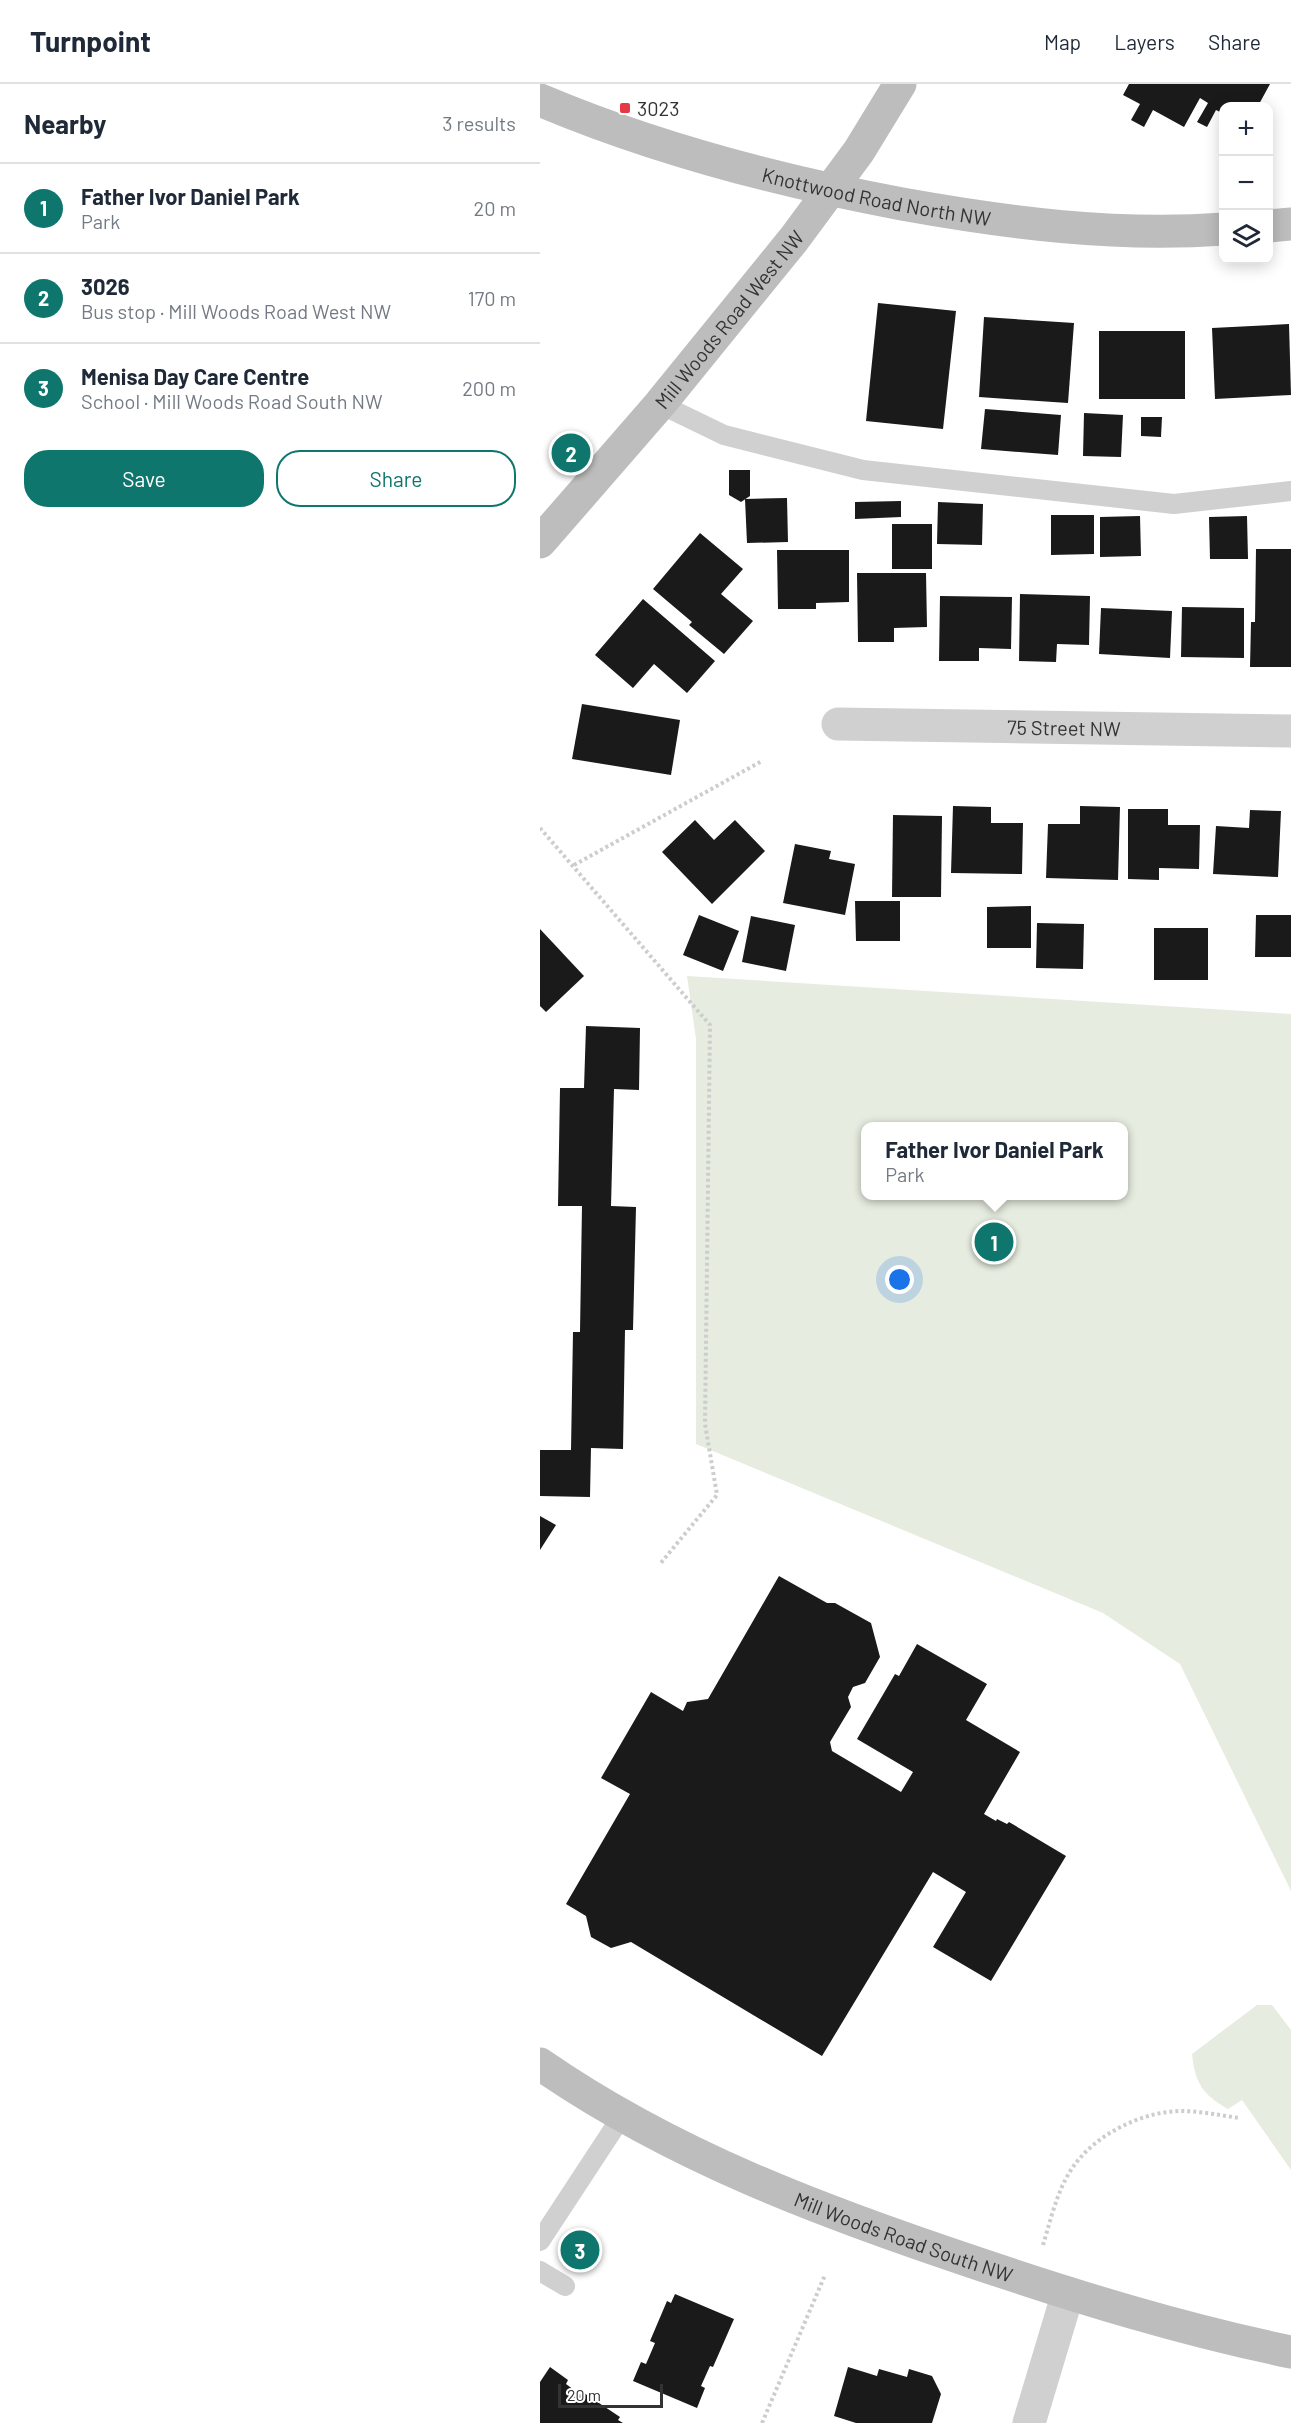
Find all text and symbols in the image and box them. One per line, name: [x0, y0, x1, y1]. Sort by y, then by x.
text: Turnpoint: [30, 24, 151, 58]
text: Map: [1044, 29, 1081, 54]
text: Layers: [1114, 29, 1175, 54]
text: Share: [1208, 29, 1261, 54]
place label: 3023: [637, 96, 680, 120]
marker: 3023: [618, 101, 632, 115]
map controls: [1219, 102, 1273, 264]
button: +: [1219, 102, 1273, 156]
text: Nearby: [24, 108, 106, 139]
text: 3 results: [442, 111, 516, 135]
button: −: [1219, 156, 1273, 210]
street label: Knottwood Road North NW: [760, 162, 993, 230]
text: Father Ivor Daniel Park: [81, 183, 300, 209]
text: 1: [40, 196, 47, 220]
text: 20 m: [473, 196, 516, 220]
text: Park: [81, 209, 120, 233]
button: layers: [1219, 210, 1273, 264]
street label: Mill Woods Road West NW: [649, 225, 809, 413]
text: 3026: [81, 273, 130, 299]
text: 2: [38, 286, 49, 310]
text: 170 m: [468, 286, 516, 310]
text: Bus stop · Mill Woods Road West NW: [81, 299, 391, 323]
text: Menisa Day Care Centre: [81, 363, 309, 389]
text: 3: [38, 376, 49, 400]
text: 200 m: [462, 376, 516, 400]
text: School · Mill Woods Road South NW: [81, 389, 383, 413]
pin: 2: [552, 430, 591, 476]
button: Save: [24, 450, 264, 507]
button: Share: [276, 450, 516, 507]
street label: 75 Street NW: [1007, 715, 1121, 740]
popup: [861, 1122, 1128, 1200]
text: Father Ivor Daniel Park: [885, 1136, 1104, 1162]
text: Park: [885, 1162, 924, 1186]
pin: 1: [974, 1220, 1014, 1264]
your location: [885, 1265, 914, 1294]
street label: Mill Woods Road South NW: [791, 2187, 1016, 2287]
pin: 3: [560, 2228, 600, 2272]
scale bar: [558, 2381, 663, 2408]
text: 20 m: [567, 2385, 601, 2404]

